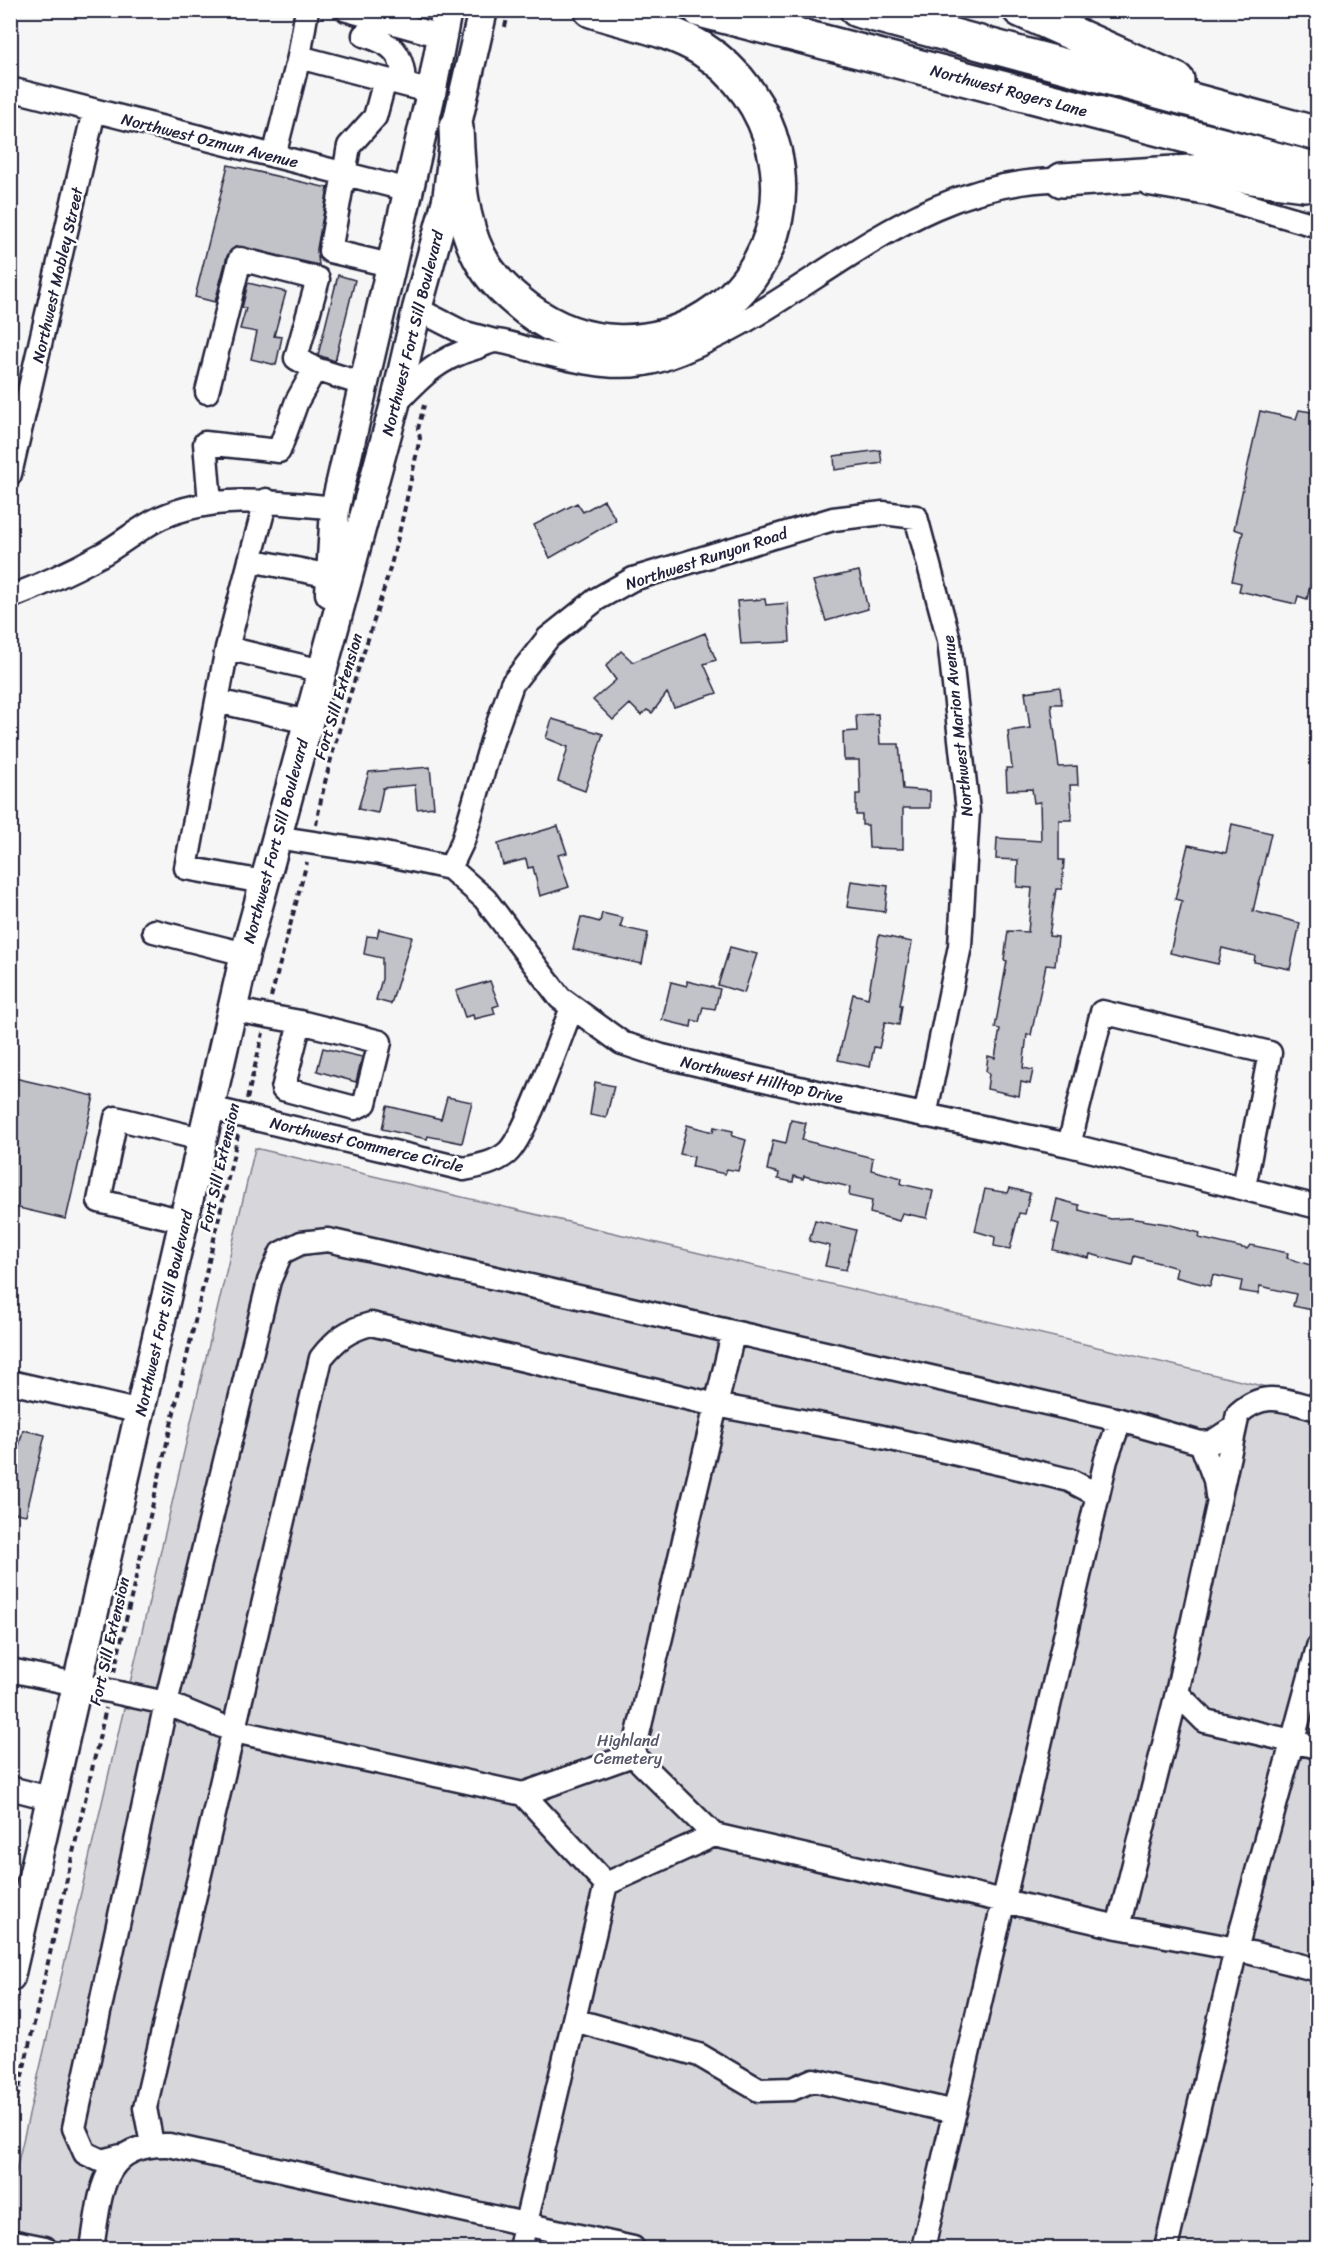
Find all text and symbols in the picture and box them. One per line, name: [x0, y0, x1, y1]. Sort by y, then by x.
street label: Northwest Rogers Lane: [927, 56, 1091, 125]
street label: Northwest Ozmun Avenue: [118, 104, 301, 177]
street label: Northwest Mobley Street: [23, 184, 92, 366]
street label: Northwest Fort Sill Boulevard: [373, 226, 452, 439]
street label: Northwest Runyon Road: [621, 518, 792, 598]
street label: Fort Sill Extension: [305, 629, 372, 763]
street label: Northwest Marion Avenue: [934, 634, 981, 818]
street label: Northwest Fort Sill Boulevard: [234, 734, 317, 947]
street label: Northwest Hilltop Drive: [678, 1047, 846, 1112]
street label: Fort Sill Extension: [191, 1100, 248, 1234]
street label: Northwest Commerce Circle: [267, 1108, 466, 1181]
street label: Northwest Fort Sill Boulevard: [126, 1206, 202, 1419]
street label: Fort Sill Extension: [81, 1574, 138, 1708]
park label: Highland Cemetery: [594, 1726, 663, 1773]

